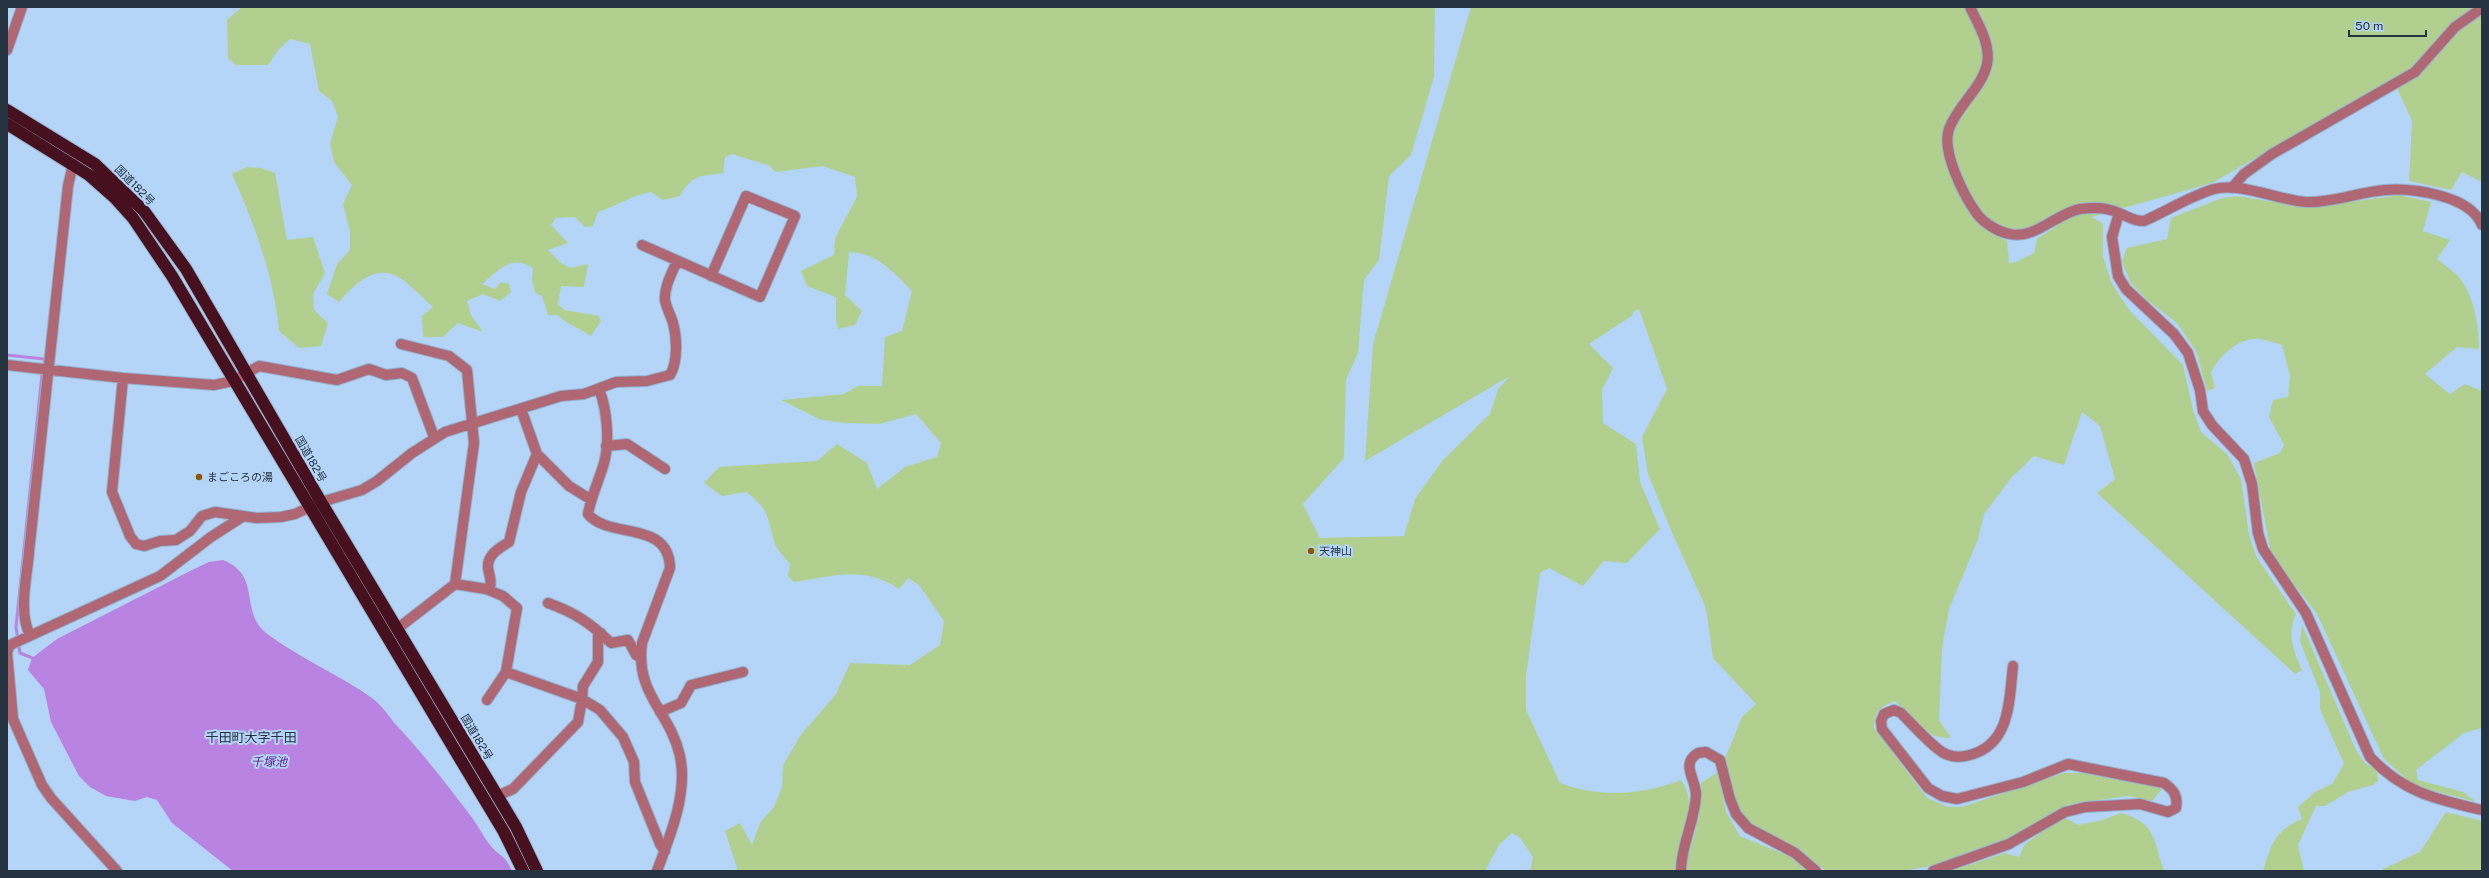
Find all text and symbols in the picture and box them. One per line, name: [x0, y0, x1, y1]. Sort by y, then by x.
scale bar: [2349, 12, 2426, 38]
text: 50 m: [2355, 19, 2383, 33]
street label: 国道182号: [113, 163, 157, 207]
street label: 国道182号: [293, 434, 329, 484]
place label: まごころの湯: [207, 471, 273, 483]
marker: まごころの湯: [194, 472, 204, 482]
place label: 天神山: [1319, 545, 1352, 557]
marker: 天神山: [1306, 546, 1316, 556]
street label: 国道182号: [459, 712, 495, 762]
district label: 千田町大字千田: [205, 730, 297, 745]
water label: 千塚池: [251, 755, 288, 769]

